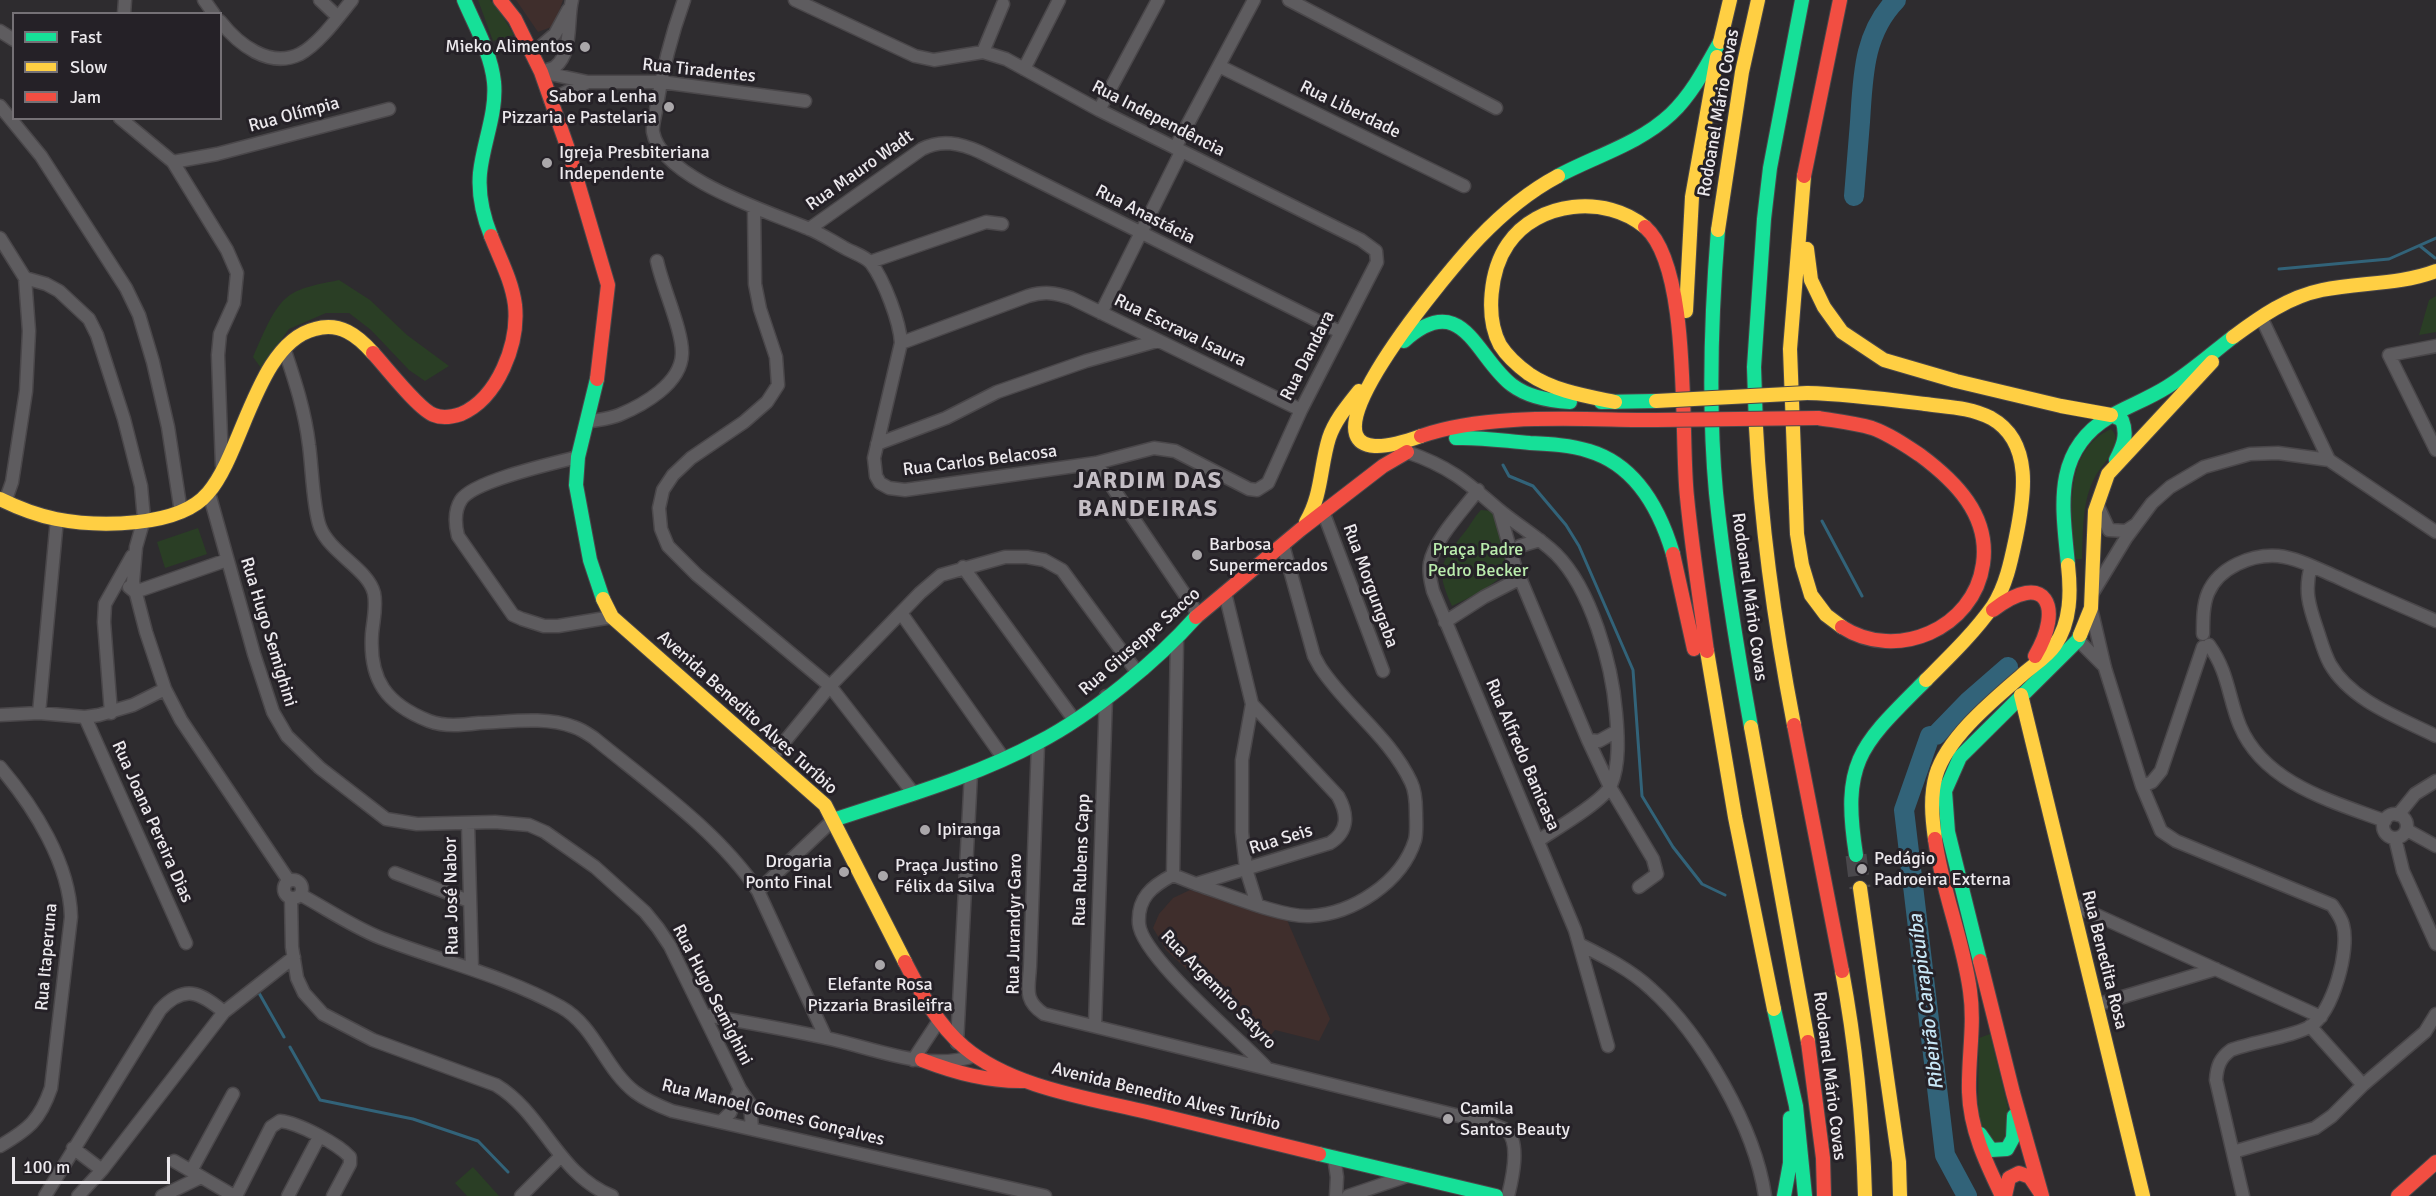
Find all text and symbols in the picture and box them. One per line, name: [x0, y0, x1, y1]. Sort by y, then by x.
legend: [12, 12, 222, 120]
text: Fast: [70, 26, 102, 48]
street label: Rodoanel Mário Covas: [1694, 27, 1744, 199]
place label: Mieko Alimentos: [445, 36, 573, 58]
marker: Mieko Alimentos: [578, 40, 592, 54]
street label: Rua Tiradentes: [641, 54, 757, 88]
text: Slow: [70, 56, 107, 78]
street label: Rua Independência: [1088, 76, 1228, 162]
street label: Rua Liberdade: [1296, 76, 1404, 144]
text: Jam: [70, 86, 101, 108]
place label: Sabor a Lenha Pizzaria e Pastelaria: [501, 86, 657, 128]
street label: Rua Olímpia: [246, 93, 342, 137]
marker: Sabor a Lenha Pizzaria e Pastelaria: [662, 100, 676, 114]
street label: Rua Mauro Wadt: [802, 126, 918, 216]
place label: Igreja Presbiteriana Independente: [559, 142, 710, 184]
marker: Igreja Presbiteriana Independente: [540, 156, 554, 170]
street label: Rua Anastácia: [1091, 181, 1199, 249]
street label: Rua Escrava Isaura: [1110, 290, 1250, 372]
street label: Rua Dandara: [1276, 307, 1340, 405]
street label: Rua Carlos Belacosa: [902, 441, 1058, 481]
district label: JARDIM DAS BANDEIRAS: [1073, 468, 1223, 524]
street label: Rodoanel Mário Covas: [1726, 511, 1772, 683]
street label: Rua Morgungaba: [1338, 521, 1402, 651]
place label: Barbosa Supermercados: [1209, 534, 1328, 576]
park label: Praça Padre Pedro Becker: [1428, 539, 1528, 582]
marker: Barbosa Supermercados: [1190, 548, 1204, 562]
street label: Rua Hugo Semighini: [235, 555, 301, 709]
street label: Rua Giuseppe Sacco: [1075, 583, 1205, 701]
street label: Avenida Benedito Alves Turíbio: [652, 626, 842, 800]
street label: Rua Alfredo Banicasa: [1480, 676, 1564, 834]
street label: Rua Joana Pereira Dias: [107, 738, 197, 906]
street label: Rua Rubens Capp: [1069, 793, 1095, 927]
place label: Ipiranga: [937, 819, 1001, 841]
street label: Rua Seis: [1247, 820, 1315, 860]
marker: Ipiranga: [918, 823, 932, 837]
street label: Rua José Nabor: [440, 837, 464, 955]
place label: Pedágio Padroeira Externa: [1874, 848, 2011, 890]
place label: Drogaria Ponto Final: [745, 851, 832, 894]
street label: Rua Jurandyr Garo: [1003, 853, 1027, 995]
place label: Praça Justino Félix da Silva: [895, 855, 998, 898]
marker: Pedágio Padroeira Externa: [1855, 862, 1869, 876]
marker: Drogaria Ponto Final: [837, 865, 851, 879]
marker: Praça Justino Félix da Silva: [876, 869, 890, 883]
street label: Rua Benedita Rosa: [2076, 888, 2132, 1032]
street label: Rua Itaperuna: [32, 902, 62, 1012]
water label: Ribeirão Carapicuíba: [1904, 913, 1950, 1091]
street label: Rua Hugo Semighini: [667, 921, 757, 1069]
street label: Rua Argemiro Satyro: [1156, 926, 1280, 1054]
marker: Elefante Rosa Pizzaria Brasileifra: [873, 958, 887, 972]
place label: Elefante Rosa Pizzaria Brasileifra: [807, 974, 953, 1016]
street label: Rodoanel Mário Covas: [1808, 990, 1850, 1162]
street label: Avenida Benedito Alves Turíbio: [1049, 1058, 1283, 1136]
street label: Rua Manoel Gomes Gonçalves: [659, 1075, 887, 1151]
place label: Camila Santos Beauty: [1460, 1098, 1570, 1140]
marker: Camila Santos Beauty: [1441, 1112, 1455, 1126]
scale bar: [15, 1145, 172, 1183]
text: 100 m: [23, 1156, 70, 1178]

